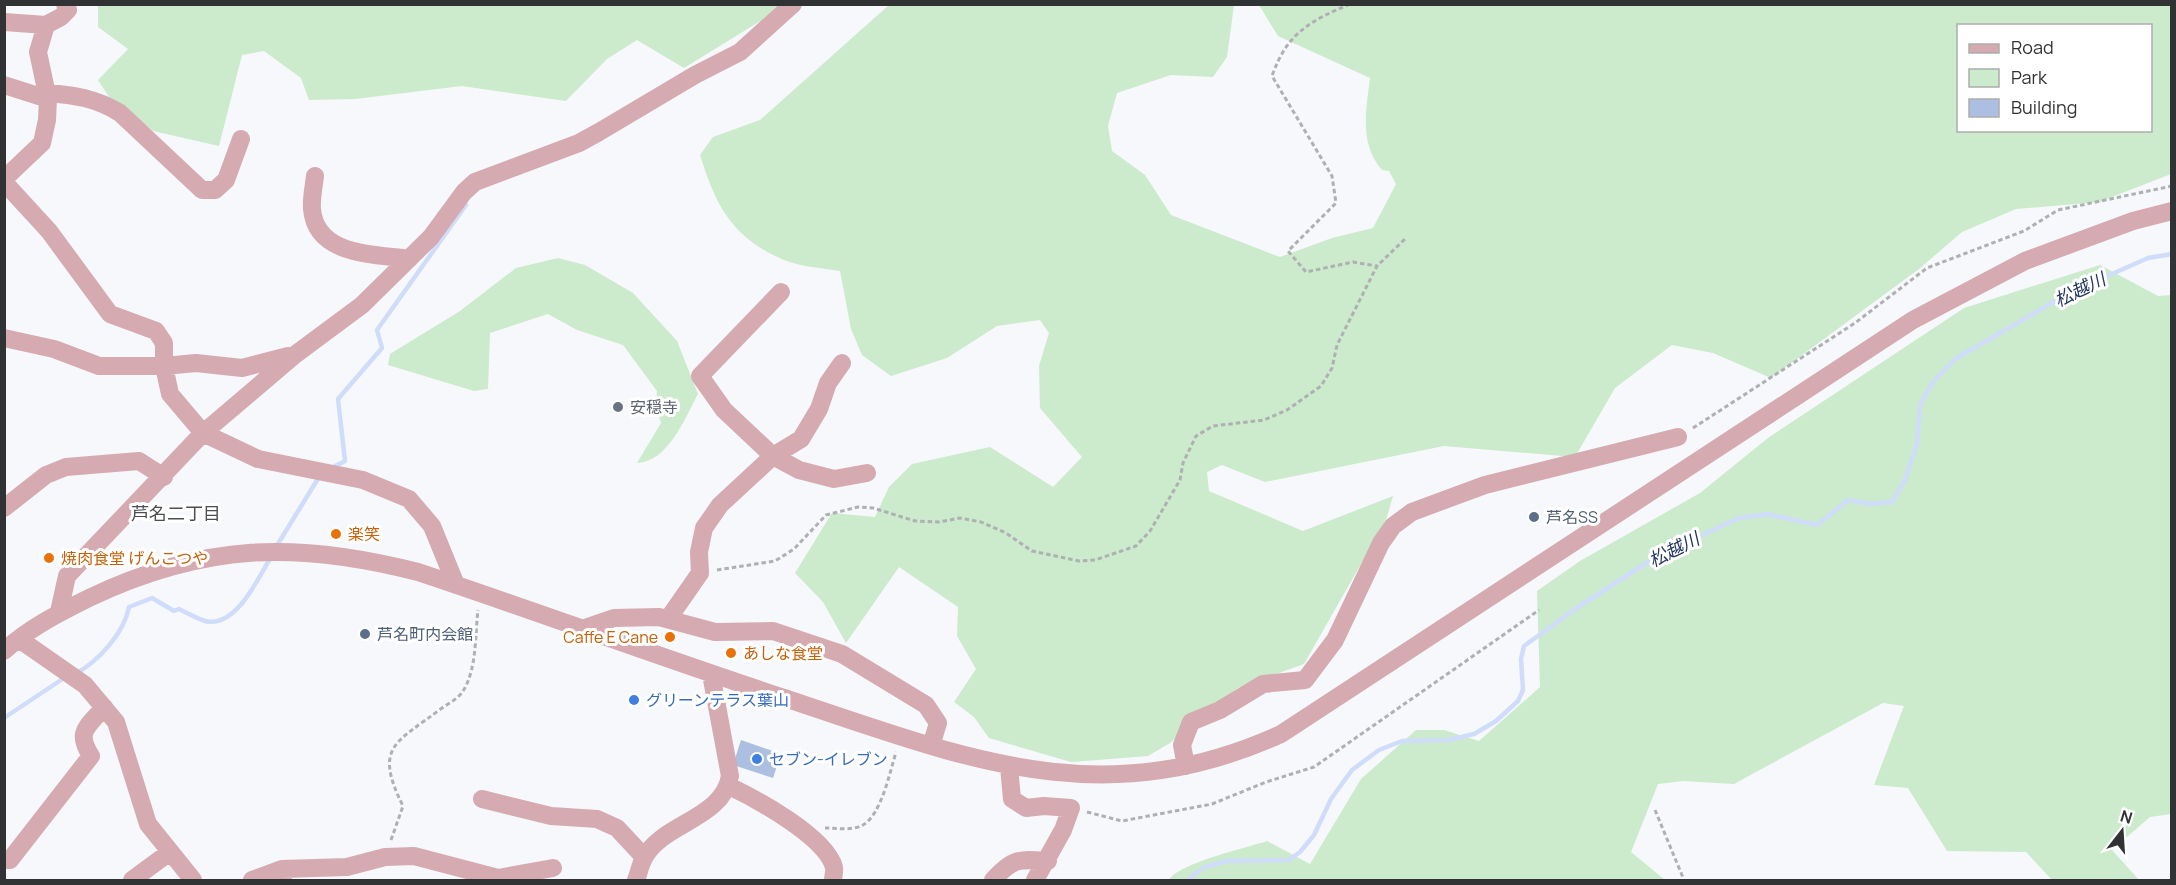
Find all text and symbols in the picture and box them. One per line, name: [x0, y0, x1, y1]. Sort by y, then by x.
legend: [1957, 24, 2152, 132]
text: Road: [2011, 35, 2054, 59]
text: Park: [2011, 65, 2048, 89]
text: Building: [2011, 95, 2077, 119]
water label: 松越川: [2050, 266, 2111, 312]
place label: 安穏寺: [630, 396, 678, 418]
marker: 安穏寺: [611, 400, 625, 414]
district label: 芦名二丁目: [131, 501, 221, 525]
place label: 芦名SS: [1546, 506, 1598, 528]
marker: 芦名SS: [1527, 510, 1541, 524]
place label: 楽笑: [348, 523, 380, 545]
water label: 松越川: [1644, 525, 1705, 572]
marker: 楽笑: [329, 527, 343, 541]
place label: 焼肉食堂 げんこつや: [61, 547, 208, 569]
marker: 焼肉食堂 げんこつや: [42, 551, 56, 565]
place label: 芦名町内会館: [377, 623, 473, 645]
place label: Caffe E Cane: [563, 626, 658, 648]
marker: 芦名町内会館: [358, 627, 372, 641]
marker: Caffe E Cane: [663, 630, 677, 644]
place label: あしな食堂: [743, 642, 823, 664]
marker: あしな食堂: [724, 646, 738, 660]
place label: グリーンテラス葉山: [646, 689, 789, 711]
marker: グリーンテラス葉山: [627, 693, 641, 707]
place label: セブン-イレブン: [769, 748, 888, 770]
marker: セブン-イレブン: [750, 752, 764, 766]
north arrow: [2092, 801, 2152, 861]
text: N: [2118, 804, 2135, 829]

